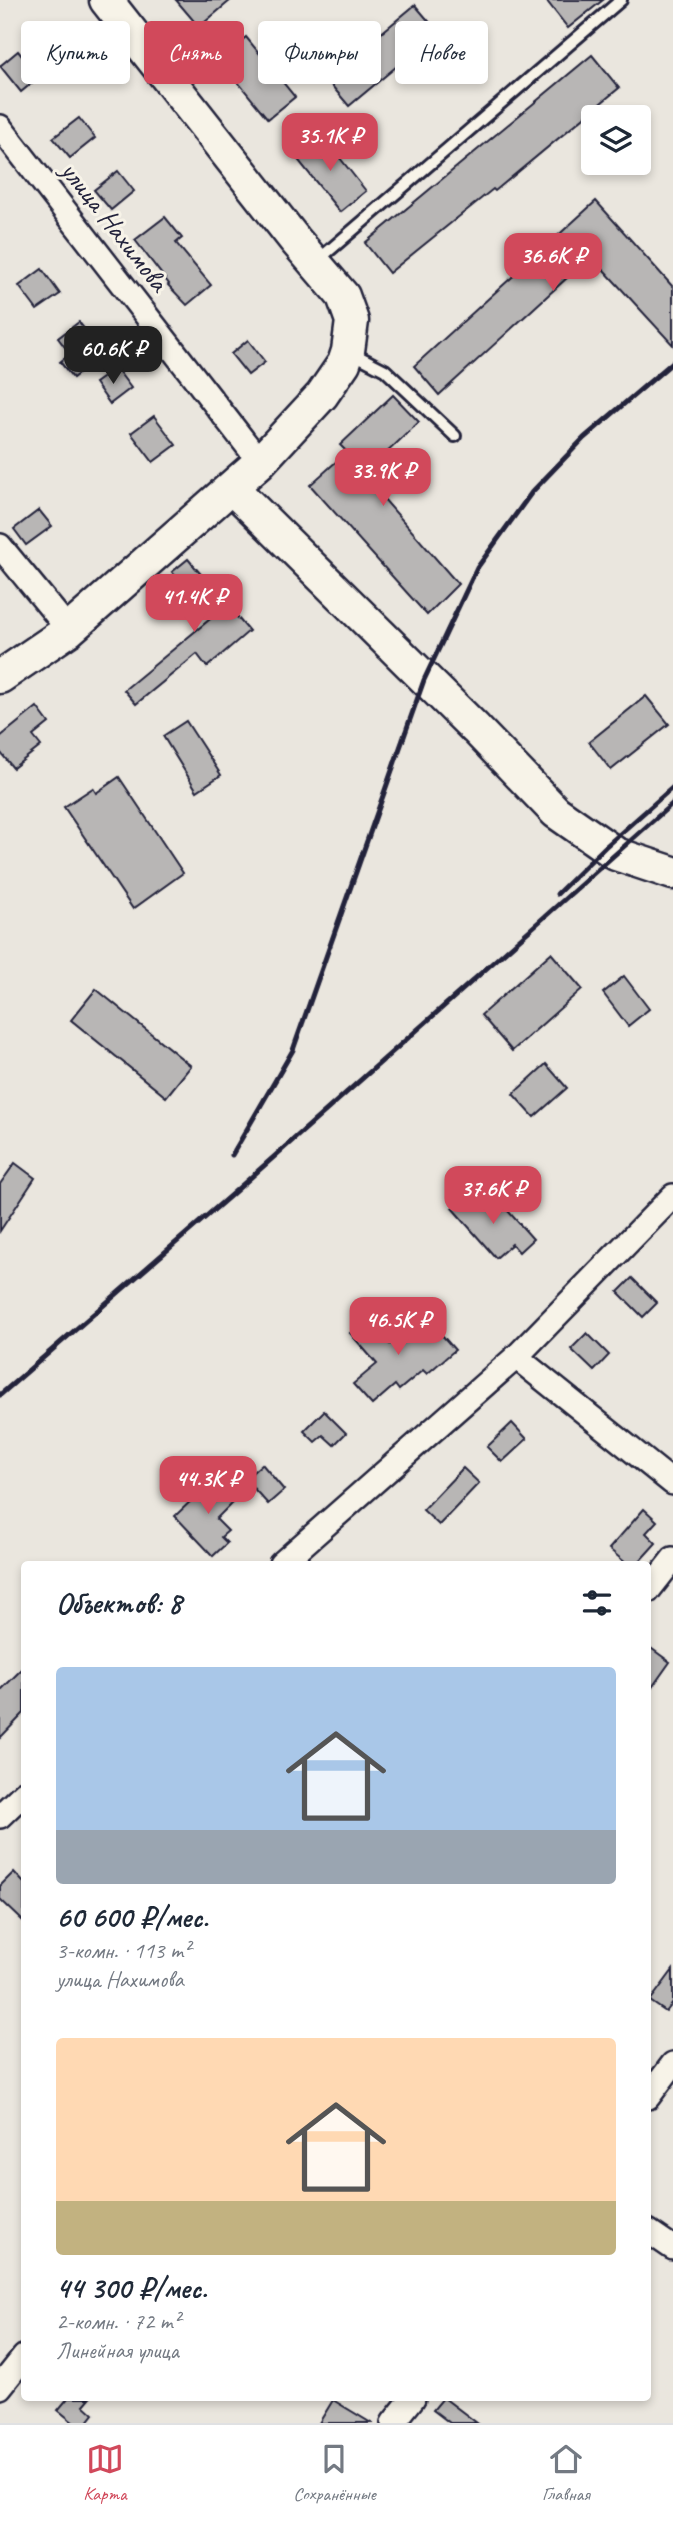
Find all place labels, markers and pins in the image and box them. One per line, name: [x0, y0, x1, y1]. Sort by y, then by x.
pin: 35.1K ₽: [265, 114, 395, 173]
pin: 36.6K ₽: [488, 233, 618, 293]
pin: 60.6K ₽: [48, 326, 178, 386]
pin: 33.9K ₽: [318, 448, 448, 508]
pin: 41.4K ₽: [129, 574, 259, 634]
pin: 37.6K ₽: [428, 1166, 558, 1226]
pin: 46.5K ₽: [333, 1298, 463, 1357]
pin: 44.3K ₽: [143, 1456, 273, 1516]

